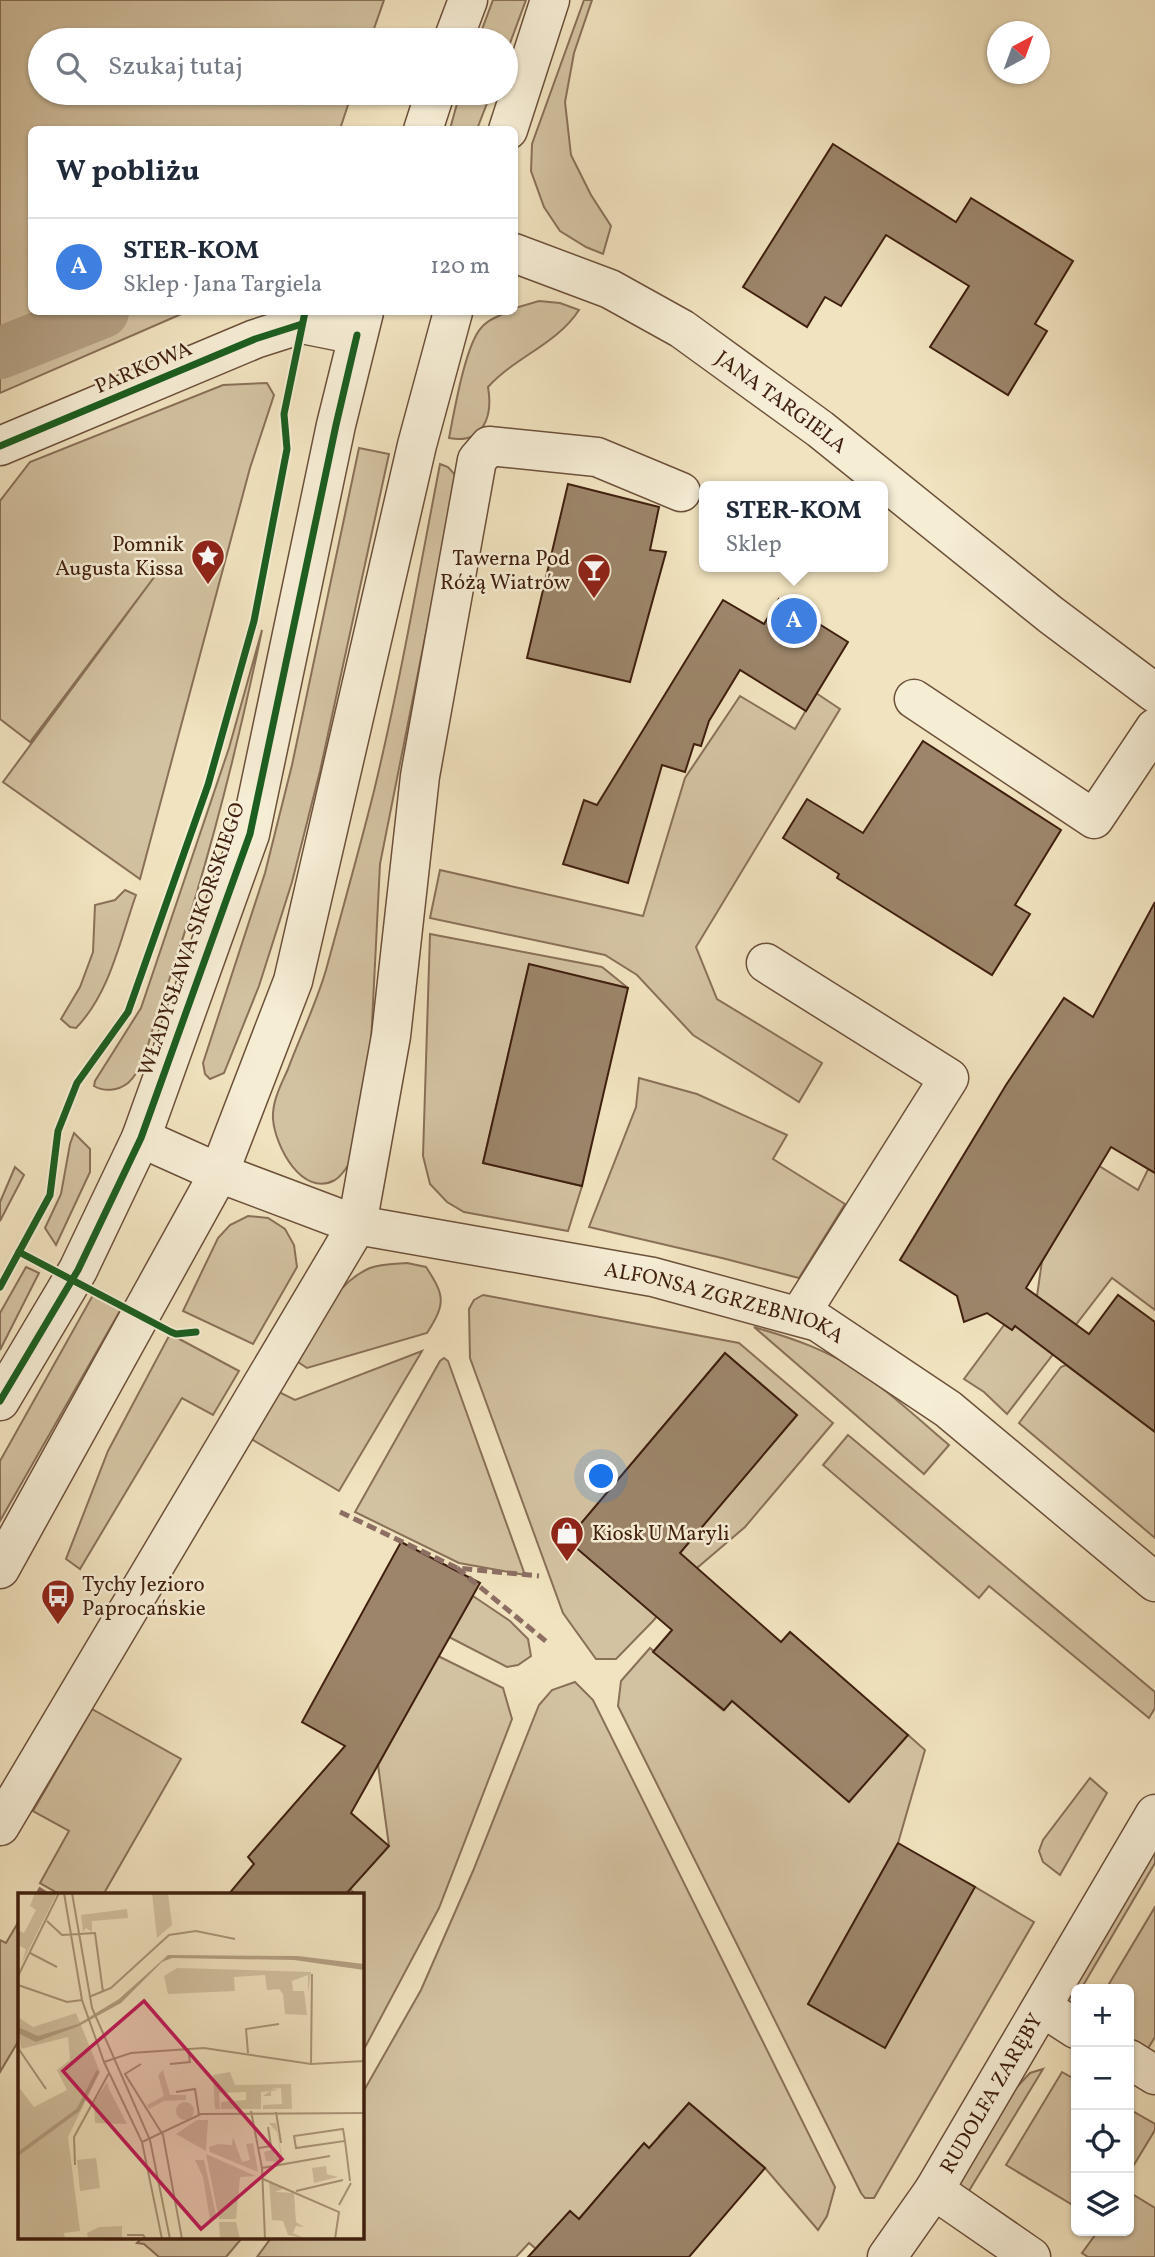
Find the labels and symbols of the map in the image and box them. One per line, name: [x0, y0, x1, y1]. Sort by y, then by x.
north arrow: [987, 21, 1050, 84]
street label: PARKOWA: [91, 335, 197, 402]
street label: JANA TARGIELA: [709, 345, 853, 461]
place label: Pomnik Augusta Kissa: [55, 531, 185, 584]
place icon: Pomnik Augusta Kissa: [189, 537, 227, 586]
place label: Tawerna Pod Różą Wiatrów: [440, 545, 570, 598]
bar icon: Tawerna Pod Różą Wiatrów: [575, 551, 613, 600]
pin: A: [771, 595, 817, 647]
street label: WŁADYSŁAWA SIKORSKIEGO: [132, 799, 253, 1080]
street label: ALFONSA ZGRZEBNIOKA: [602, 1256, 850, 1352]
your location: [584, 1459, 618, 1493]
shop icon: Kiosk U Maryli: [548, 1514, 586, 1563]
place label: Kiosk U Maryli: [592, 1520, 730, 1549]
place label: Tychy Jezioro Paprocańskie: [82, 1571, 206, 1624]
bus stop icon: Tychy Jezioro Paprocańskie: [39, 1577, 77, 1626]
inset map: [18, 1893, 364, 2240]
street label: RUDOLFA ZARĘBY: [934, 2009, 1051, 2180]

